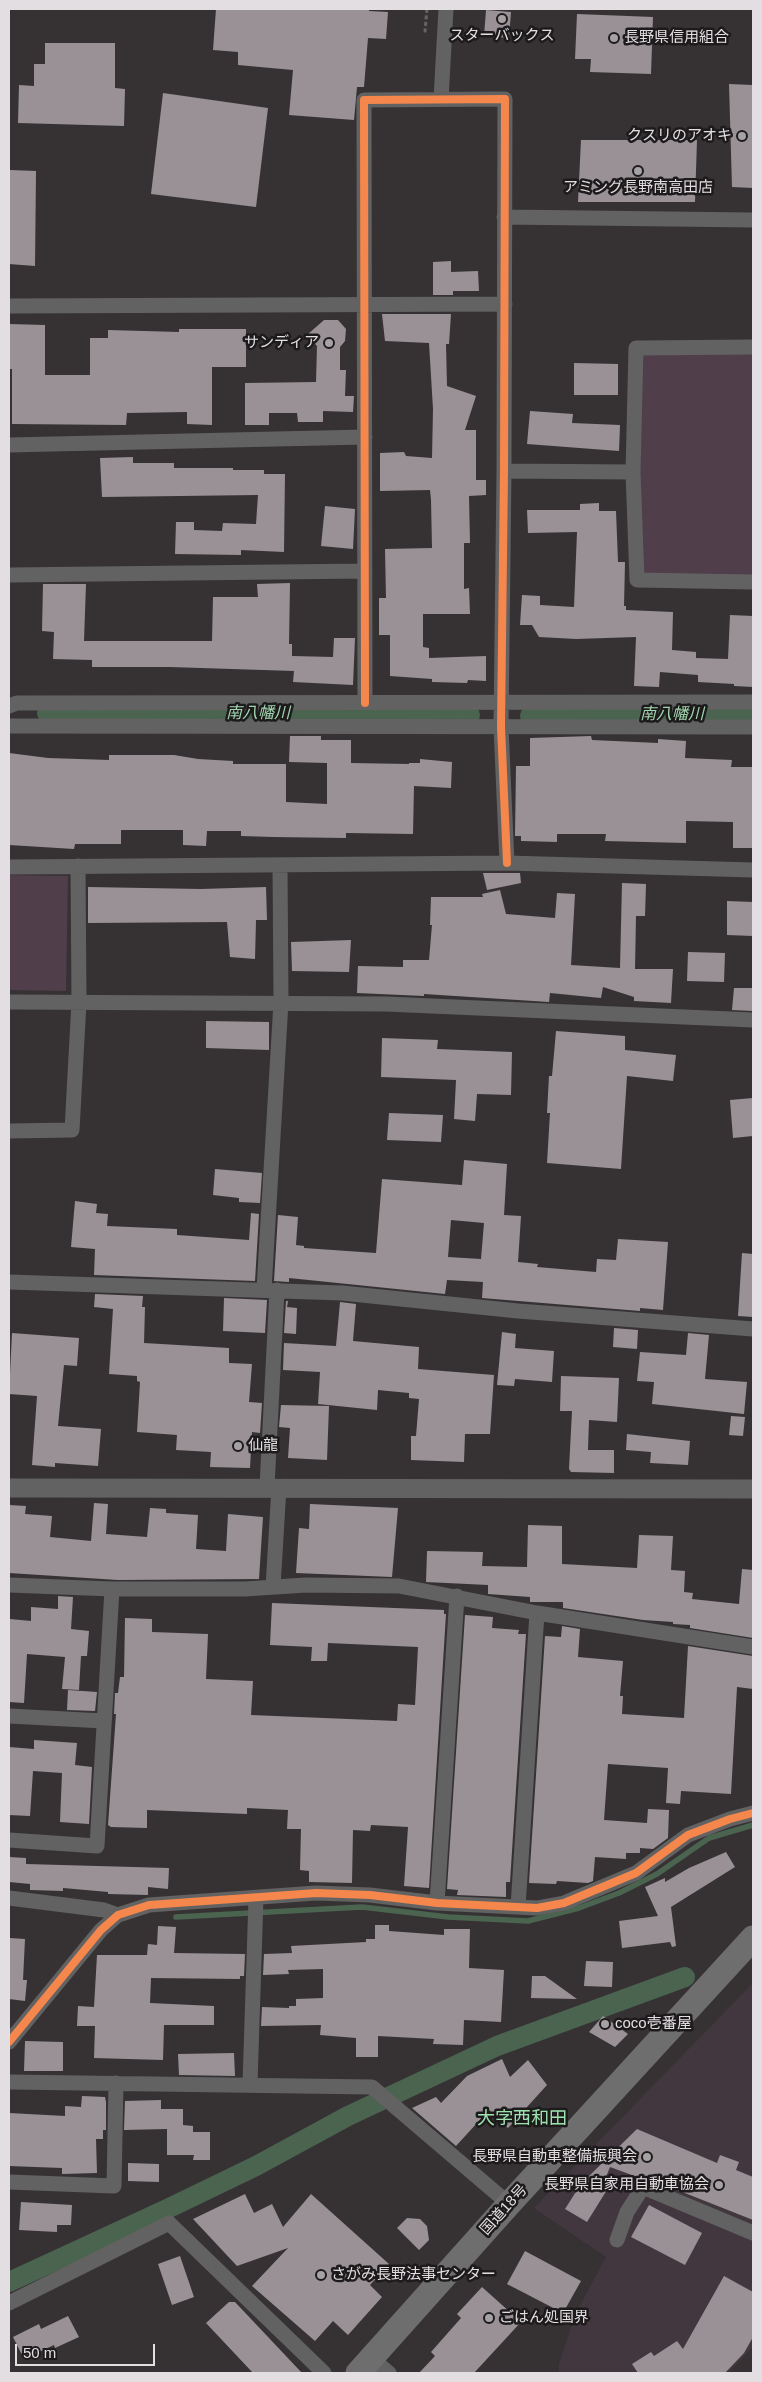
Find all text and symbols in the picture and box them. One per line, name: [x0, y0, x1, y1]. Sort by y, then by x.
marker: スターバックス: [496, 13, 508, 25]
place label: スターバックス: [450, 27, 554, 45]
place label: 長野県信用組合: [624, 29, 729, 47]
marker: 長野県信用組合: [608, 32, 620, 44]
place label: クスリのアオキ: [627, 127, 732, 145]
marker: クスリのアオキ: [736, 130, 748, 142]
marker: アミング長野南高田店: [632, 165, 644, 177]
place label: アミング長野南高田店: [563, 179, 713, 197]
place label: サンディア: [244, 334, 319, 352]
marker: サンディア: [323, 337, 335, 349]
water label: 南八幡川: [226, 704, 290, 724]
water label: 南八幡川: [640, 705, 704, 725]
place label: 仙龍: [248, 1437, 278, 1455]
marker: 仙龍: [232, 1440, 244, 1452]
place label: coco壱番屋: [615, 2015, 692, 2033]
marker: coco壱番屋: [599, 2018, 611, 2030]
district label: 大字西和田: [477, 2108, 567, 2130]
place label: 長野県自動車整備振興会: [472, 2148, 637, 2166]
marker: 長野県自動車整備振興会: [641, 2151, 653, 2163]
place label: 長野県自家用自動車協会: [544, 2176, 709, 2194]
marker: 長野県自家用自動車協会: [713, 2179, 725, 2191]
street label: 国道18号: [477, 2181, 531, 2239]
place label: さがみ長野法事センター: [331, 2266, 496, 2284]
marker: さがみ長野法事センター: [315, 2269, 327, 2281]
place label: ごはん処国界: [499, 2309, 589, 2327]
marker: ごはん処国界: [483, 2312, 495, 2324]
scale bar: [18, 2334, 158, 2366]
text: 50 m: [23, 2344, 56, 2361]

